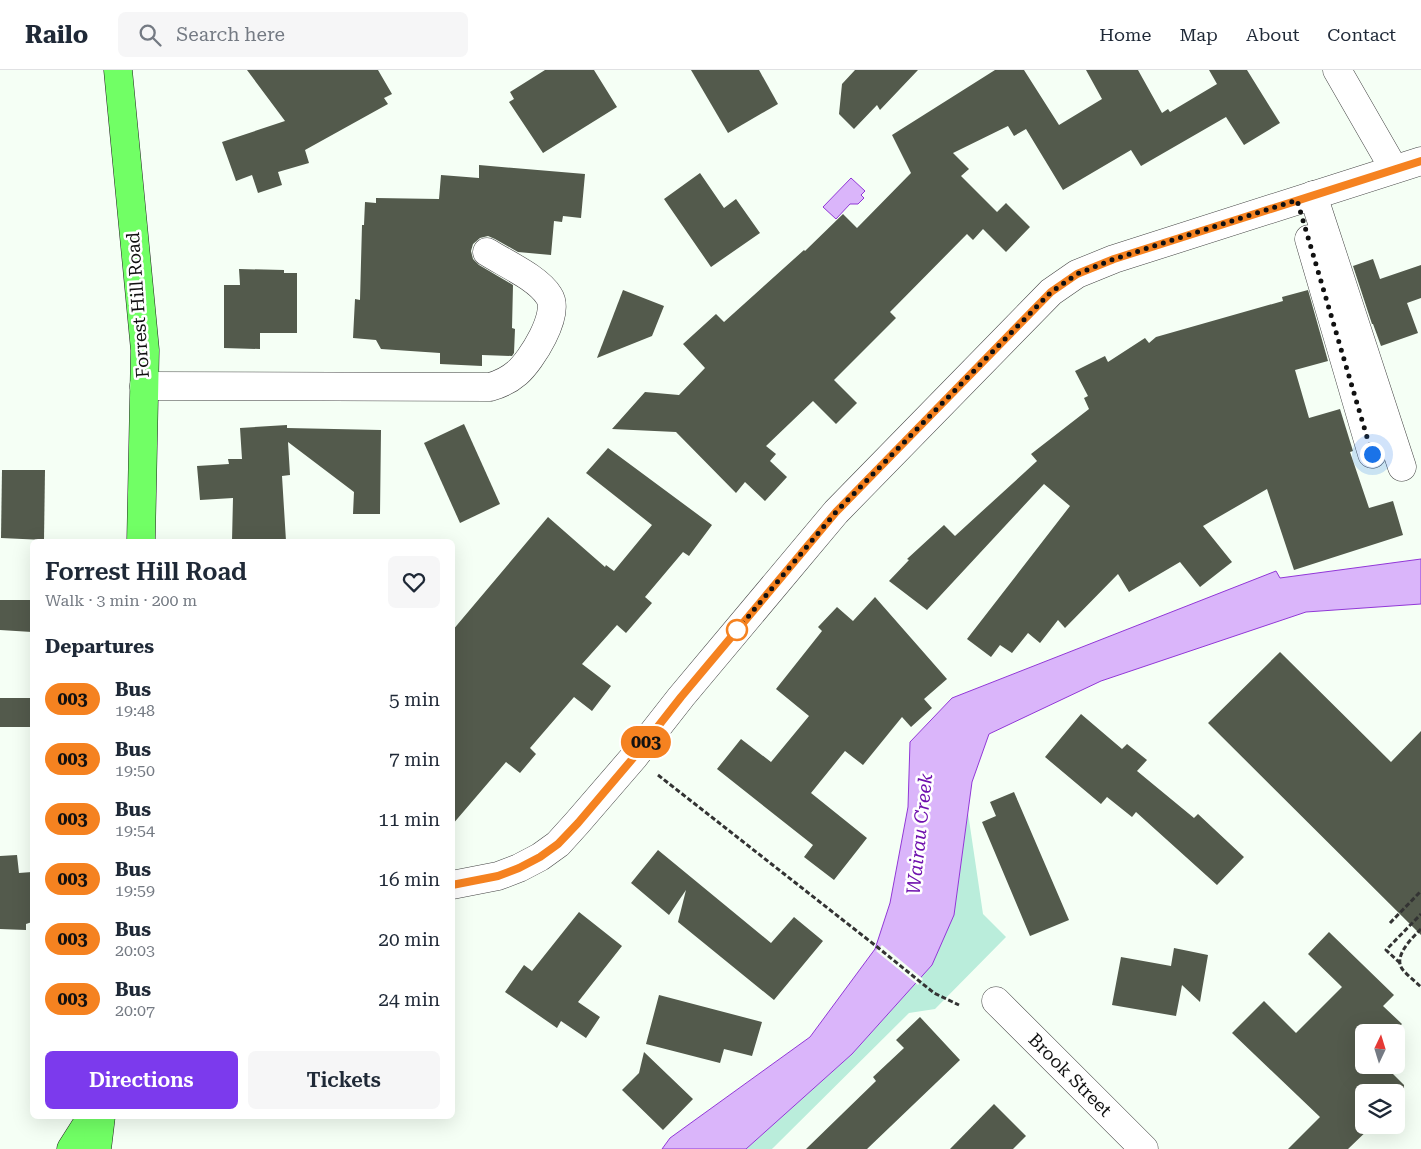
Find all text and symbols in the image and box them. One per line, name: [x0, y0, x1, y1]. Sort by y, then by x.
search box: [118, 12, 468, 57]
text: Railo: [25, 21, 88, 49]
icon: search: [136, 21, 164, 49]
text: Search here: [176, 23, 285, 46]
text: Home: [1099, 24, 1151, 45]
text: Map: [1179, 24, 1218, 45]
text: About: [1246, 24, 1299, 45]
text: Contact: [1327, 24, 1396, 45]
street label: Forrest Hill Road: [122, 231, 153, 379]
your location: [1360, 442, 1385, 467]
button: heart: [388, 556, 440, 608]
text: Forrest Hill Road: [45, 558, 247, 586]
text: Walk · 3 min · 200 m: [45, 591, 197, 610]
unlabelled marker: [726, 619, 748, 641]
text: Departures: [45, 635, 154, 658]
text: Bus: [115, 678, 151, 701]
text: 003: [57, 688, 88, 709]
text: 5 min: [389, 688, 440, 711]
text: 19:48: [115, 701, 155, 720]
line badge: 003: [617, 726, 675, 758]
text: 003: [631, 731, 661, 752]
text: Bus: [115, 738, 151, 761]
text: 003: [57, 748, 88, 769]
text: 7 min: [389, 748, 440, 771]
text: 19:50: [115, 761, 155, 780]
water label: Wairau Creek: [902, 772, 937, 896]
text: Bus: [115, 798, 151, 821]
text: 003: [57, 808, 88, 829]
text: 11 min: [378, 808, 440, 831]
text: 19:54: [115, 821, 155, 840]
text: Bus: [115, 858, 151, 881]
text: 003: [57, 868, 88, 889]
text: 16 min: [378, 868, 440, 891]
text: 19:59: [115, 881, 155, 900]
text: Bus: [115, 918, 151, 941]
text: 003: [57, 928, 88, 949]
text: 20 min: [378, 928, 440, 951]
text: 20:03: [115, 941, 155, 960]
text: Bus: [115, 978, 151, 1001]
text: 003: [57, 988, 88, 1009]
text: 24 min: [378, 988, 440, 1011]
text: 20:07: [115, 1001, 155, 1020]
north arrow: [1355, 1024, 1405, 1074]
map controls: [1355, 1024, 1405, 1134]
street label: Brook Street: [1024, 1029, 1116, 1121]
button: Directions: [45, 1051, 238, 1109]
button: Tickets: [248, 1051, 440, 1109]
button: layers: [1355, 1084, 1405, 1134]

